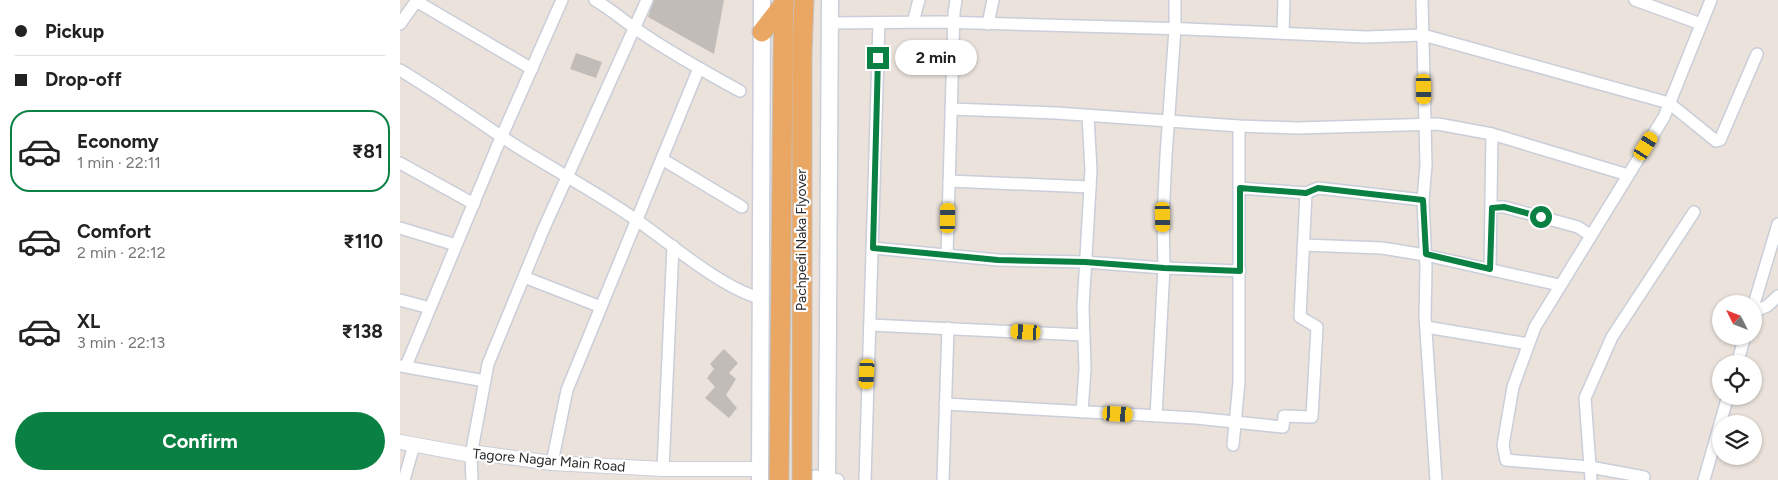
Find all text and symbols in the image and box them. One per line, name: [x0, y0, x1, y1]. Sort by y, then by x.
text: Pickup: [45, 20, 104, 43]
callout: 2 min: [896, 40, 978, 76]
route end: [867, 47, 889, 69]
text: 2 min: [916, 48, 956, 67]
text: Drop-off: [45, 68, 122, 91]
car: [1416, 74, 1431, 104]
icon: car: [17, 129, 62, 174]
car: [1631, 129, 1660, 163]
text: Economy: [77, 130, 159, 153]
text: ₹81: [352, 140, 383, 163]
text: 1 min · 22:11: [77, 153, 161, 172]
street label: Pachpedi Naka Flyover: [793, 169, 810, 311]
car: [1155, 202, 1170, 232]
car: [940, 203, 955, 233]
route start: [1530, 206, 1552, 228]
icon: car: [17, 219, 62, 264]
text: Comfort: [77, 220, 152, 243]
text: ₹110: [343, 230, 383, 253]
text: 2 min · 22:12: [77, 243, 166, 262]
north arrow: [1712, 295, 1762, 345]
map controls: [1712, 295, 1762, 465]
icon: car: [17, 309, 62, 354]
text: XL: [77, 310, 100, 333]
text: ₹138: [341, 320, 383, 343]
car: [1010, 324, 1041, 340]
text: 3 min · 22:13: [77, 333, 165, 352]
button: locate: [1712, 355, 1762, 405]
car: [858, 359, 875, 389]
car: [1102, 406, 1133, 422]
button: Confirm: [15, 412, 385, 470]
button: layers: [1712, 415, 1762, 465]
street label: Tagore Nagar Main Road: [472, 445, 626, 476]

